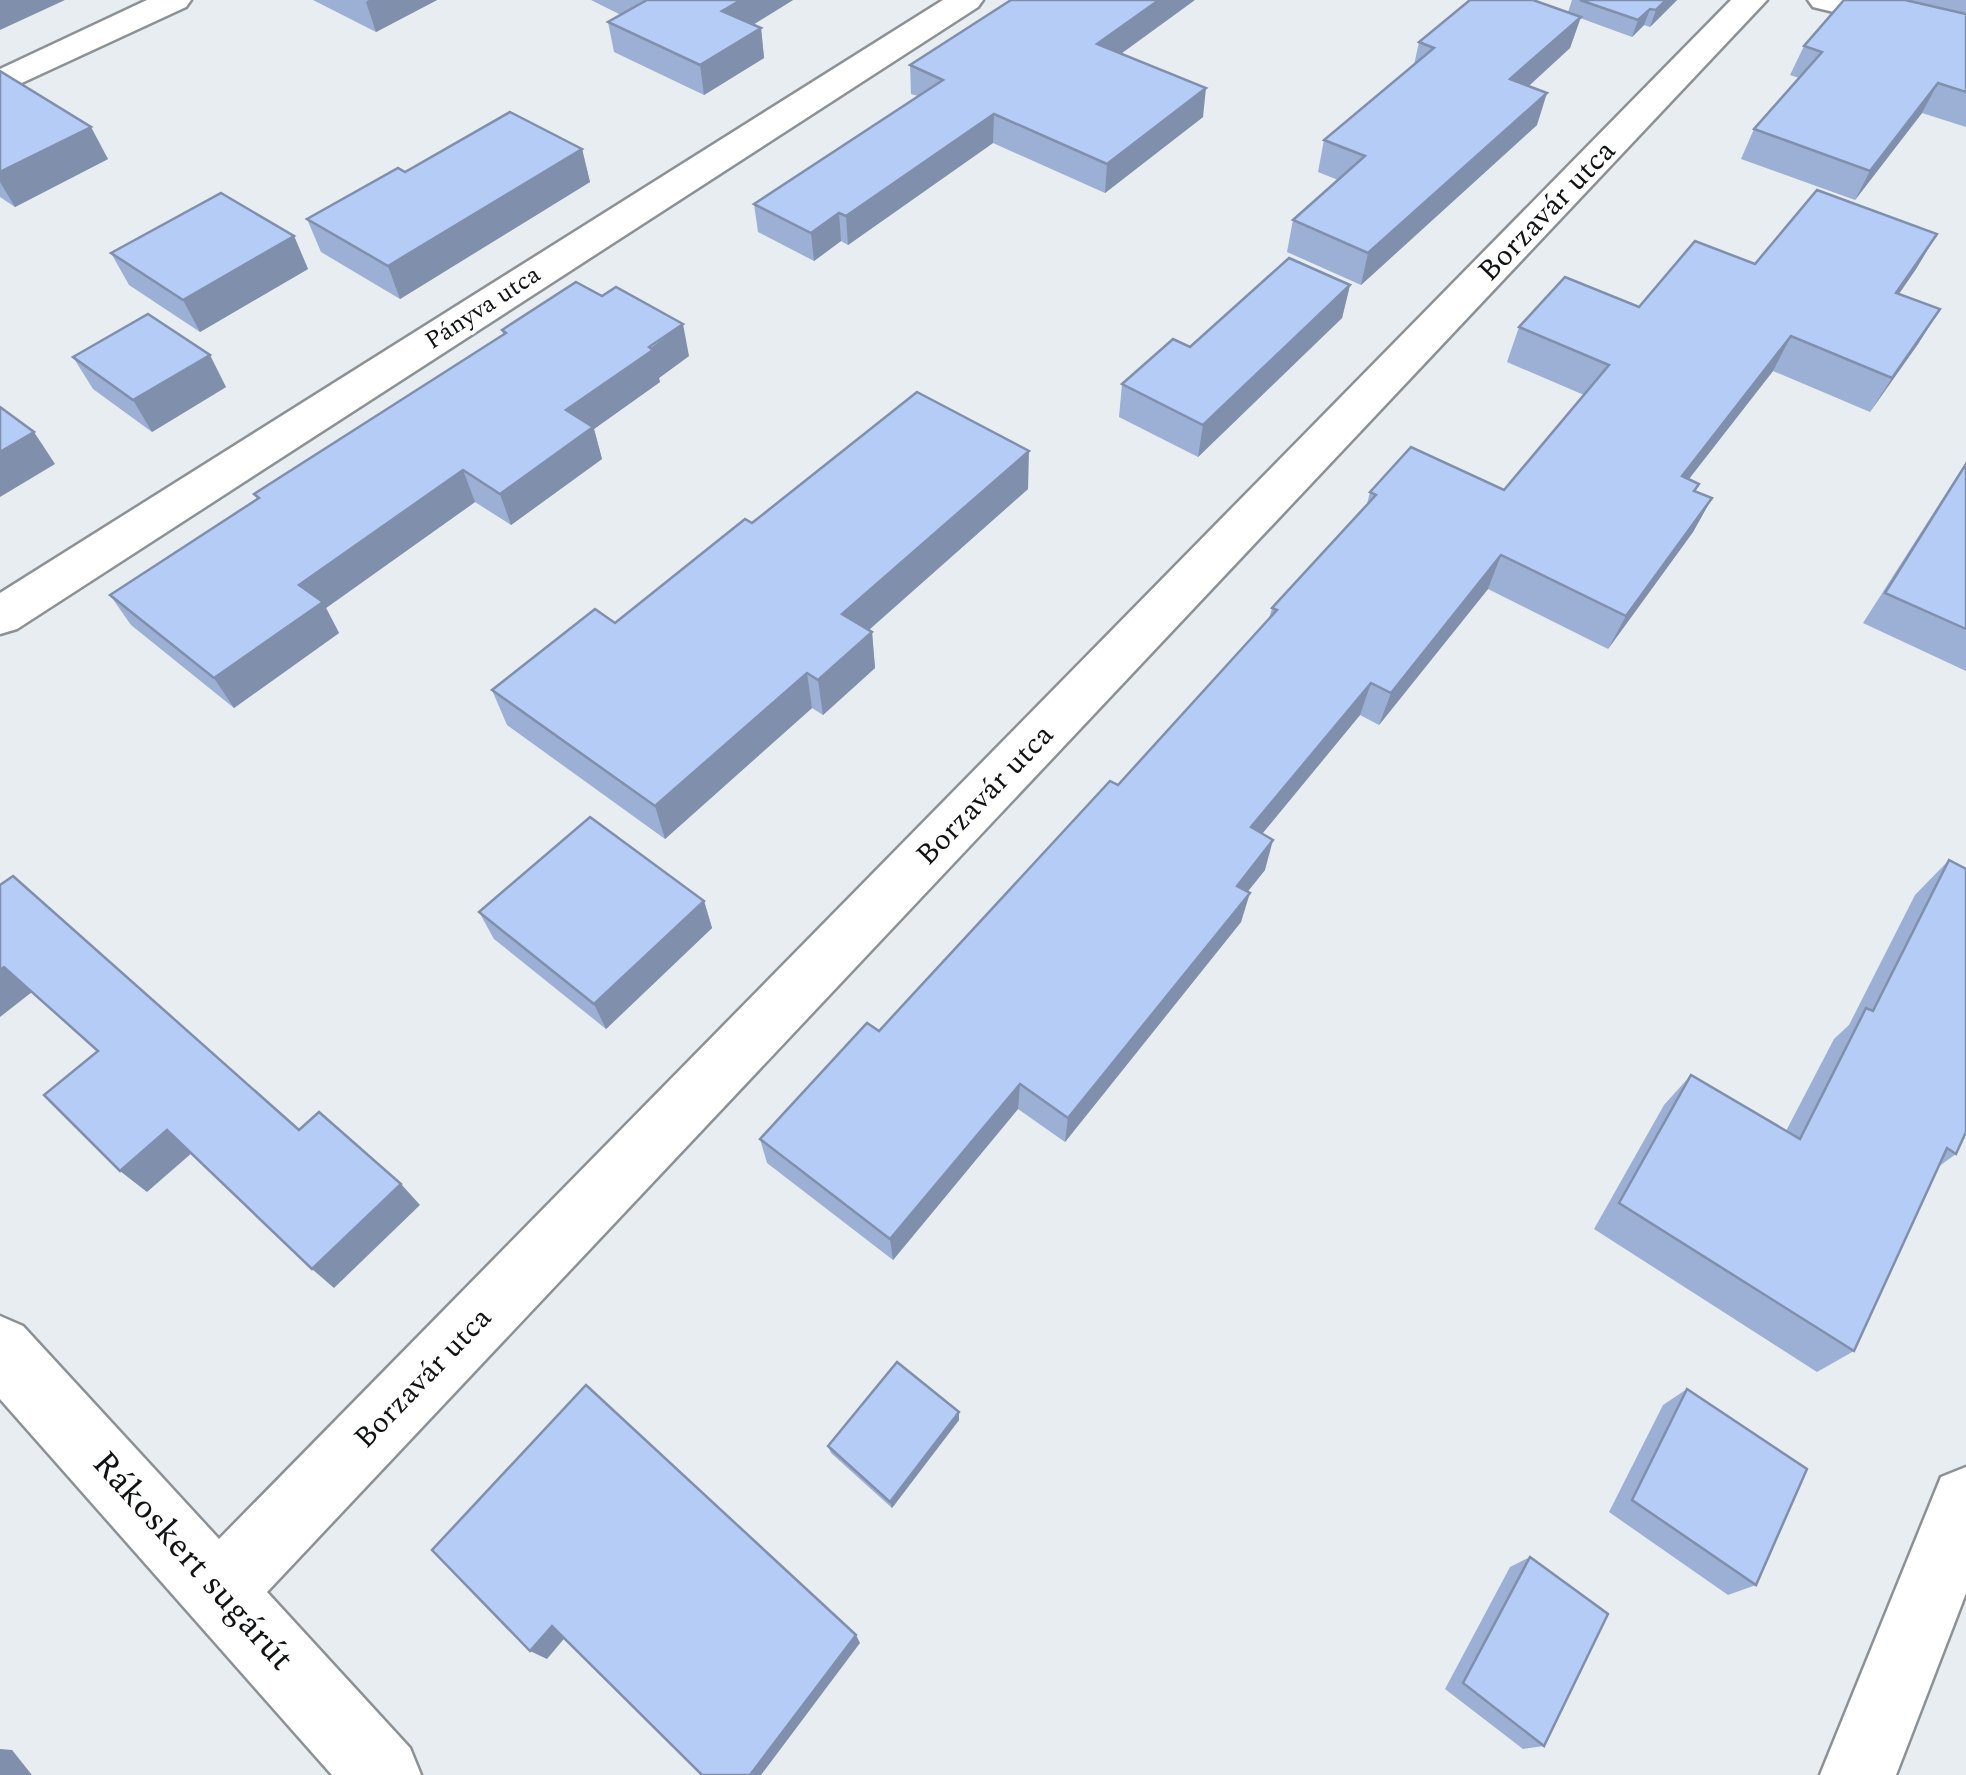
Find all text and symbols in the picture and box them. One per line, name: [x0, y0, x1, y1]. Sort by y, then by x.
street label: Borzavár utca: [1467, 129, 1627, 293]
street label: Pányva utca: [417, 256, 549, 360]
street label: Borzavár utca: [905, 713, 1065, 877]
street label: Borzavár utca: [343, 1296, 503, 1460]
street label: Rákoskert sugárút: [79, 1439, 307, 1683]

